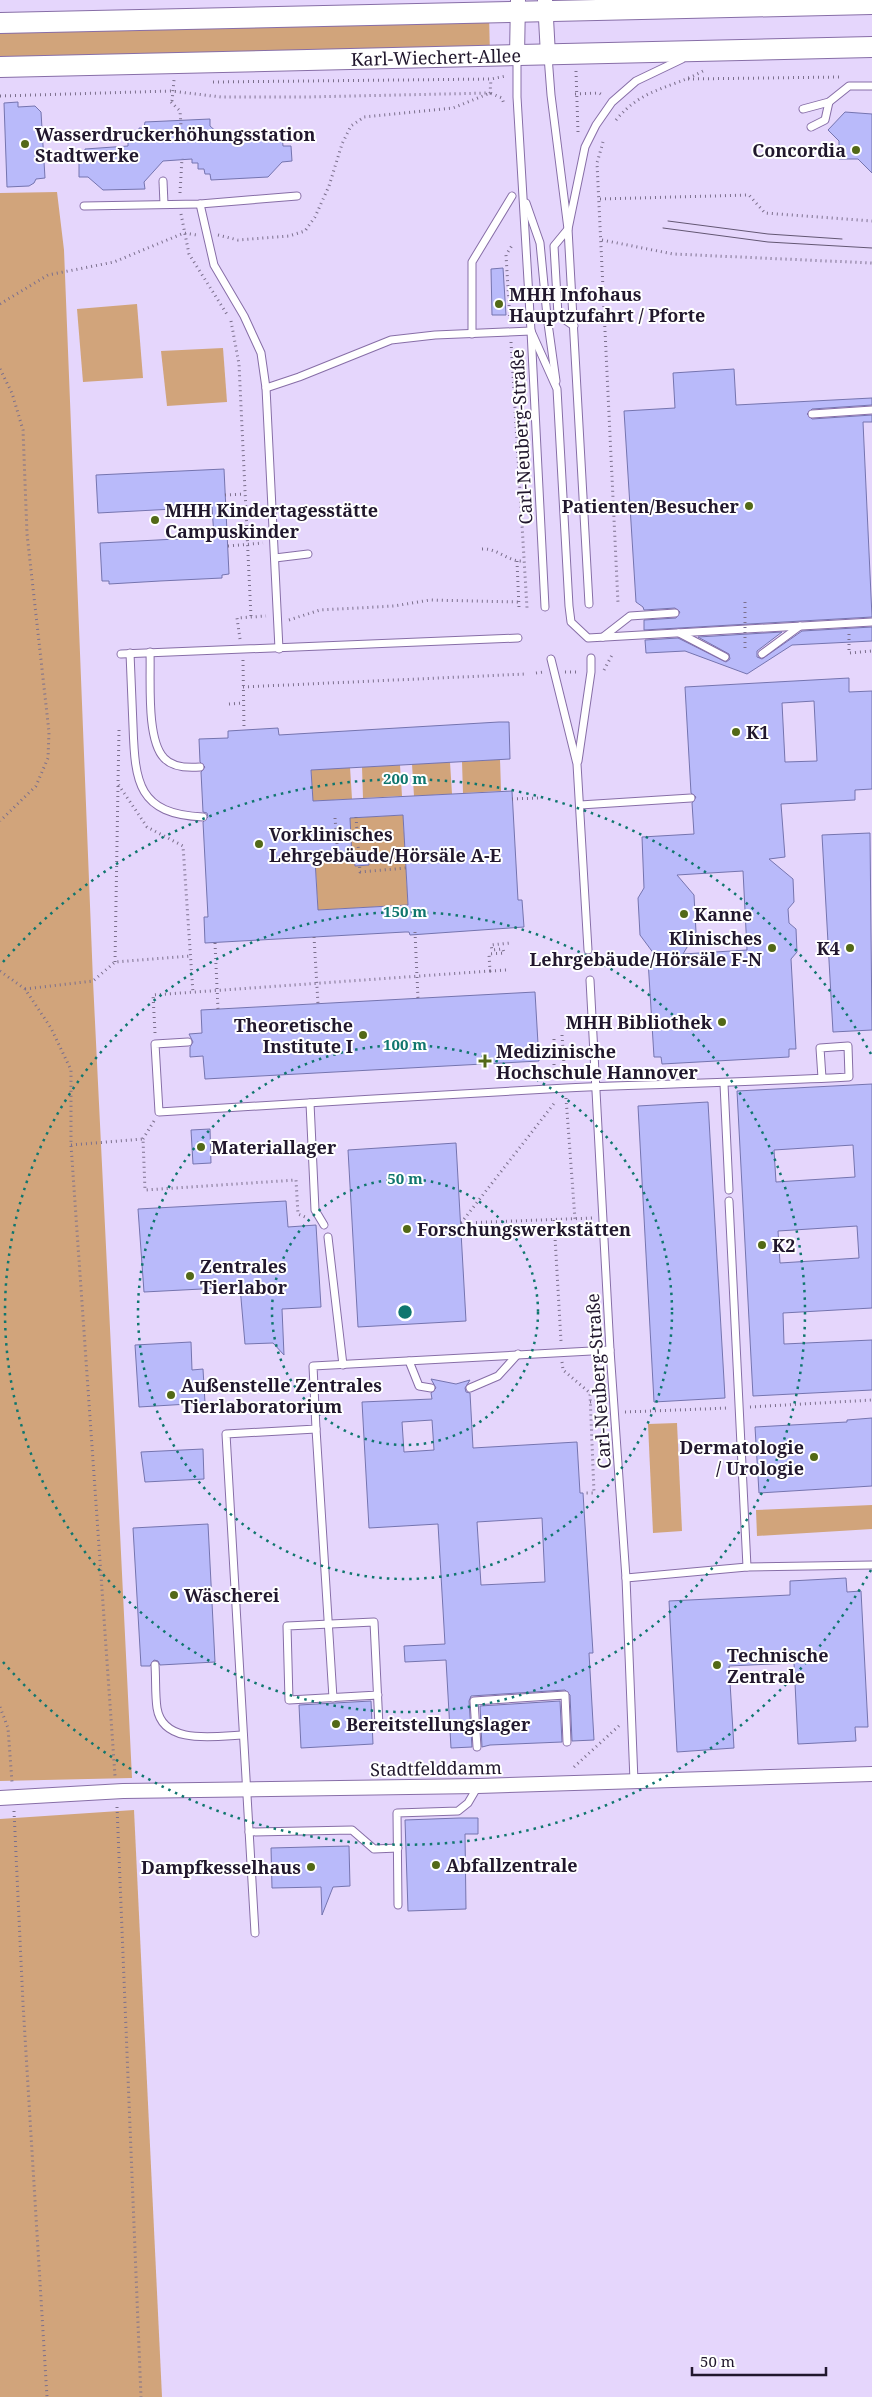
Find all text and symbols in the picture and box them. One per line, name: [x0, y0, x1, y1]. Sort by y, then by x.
street label: Karl-Wiechert-Allee: [351, 43, 521, 71]
place label: Wasserdruckerhöhungsstation Stadtwerke: [35, 122, 316, 167]
marker: Wasserdruckerhöhungsstation Stadtwerke: [19, 138, 31, 150]
place label: Concordia: [752, 138, 846, 162]
marker: Concordia: [850, 144, 862, 156]
place label: MHH Infohaus Hauptzufahrt / Pforte: [509, 282, 705, 327]
marker: MHH Infohaus Hauptzufahrt / Pforte: [493, 298, 505, 310]
street label: Carl-Neuberg-Straße: [504, 349, 538, 525]
place label: Patienten/Besucher: [562, 494, 740, 518]
place label: MHH Kindertagesstätte Campuskinder: [165, 498, 378, 543]
marker: Patienten/Besucher: [743, 500, 755, 512]
marker: MHH Kindertagesstätte Campuskinder: [149, 514, 161, 526]
place label: K1: [746, 720, 769, 744]
marker: K1: [730, 726, 742, 738]
text: 200 m: [383, 768, 427, 788]
place label: Vorklinisches Lehrgebäude/Hörsäle A-E: [269, 822, 502, 867]
marker: Vorklinisches Lehrgebäude/Hörsäle A-E: [253, 838, 265, 850]
text: 150 m: [383, 901, 427, 921]
place label: Kanne: [694, 902, 752, 926]
marker: Kanne: [678, 908, 690, 920]
place label: Klinisches Lehrgebäude/Hörsäle F-N: [530, 926, 762, 971]
place label: K4: [817, 936, 840, 960]
marker: Klinisches Lehrgebäude/Hörsäle F-N: [766, 942, 778, 954]
marker: K4: [844, 942, 856, 954]
place label: MHH Bibliothek: [566, 1010, 713, 1034]
place label: Theoretische Institute I: [234, 1013, 353, 1058]
marker: MHH Bibliothek: [716, 1016, 728, 1028]
marker: Theoretische Institute I: [357, 1029, 369, 1041]
text: 100 m: [383, 1034, 427, 1054]
place label: Medizinische Hochschule Hannover: [496, 1039, 699, 1084]
marker: Medizinische Hochschule Hannover: [478, 1054, 492, 1068]
place label: Materiallager: [211, 1135, 337, 1159]
marker: Materiallager: [195, 1141, 207, 1153]
text: 50 m: [387, 1168, 423, 1188]
place label: Forschungswerkstätten: [417, 1217, 631, 1241]
marker: Forschungswerkstätten: [401, 1223, 413, 1235]
place label: K2: [772, 1233, 795, 1257]
marker: K2: [756, 1239, 768, 1251]
place label: Zentrales Tierlabor: [200, 1254, 288, 1299]
marker: Zentrales Tierlabor: [184, 1270, 196, 1282]
street label: Carl-Neuberg-Straße: [580, 1293, 616, 1469]
centre of rings: [396, 1303, 414, 1321]
place label: Außenstelle Zentrales Tierlaboratorium: [181, 1373, 382, 1418]
marker: Außenstelle Zentrales Tierlaboratorium: [165, 1389, 177, 1401]
place label: Dermatologie / Urologie: [679, 1435, 804, 1480]
marker: Dermatologie / Urologie: [808, 1451, 820, 1463]
place label: Wäscherei: [184, 1583, 280, 1607]
marker: Wäscherei: [168, 1589, 180, 1601]
place label: Technische Zentrale: [727, 1643, 829, 1688]
marker: Technische Zentrale: [711, 1659, 723, 1671]
place label: Bereitstellungslager: [346, 1712, 531, 1736]
marker: Bereitstellungslager: [330, 1718, 342, 1730]
street label: Stadtfelddamm: [370, 1755, 502, 1781]
place label: Abfallzentrale: [446, 1853, 578, 1877]
place label: Dampfkesselhaus: [141, 1855, 301, 1879]
marker: Abfallzentrale: [430, 1859, 442, 1871]
marker: Dampfkesselhaus: [305, 1861, 317, 1873]
scale bar: [692, 2344, 826, 2376]
text: 50 m: [700, 2351, 735, 2371]

